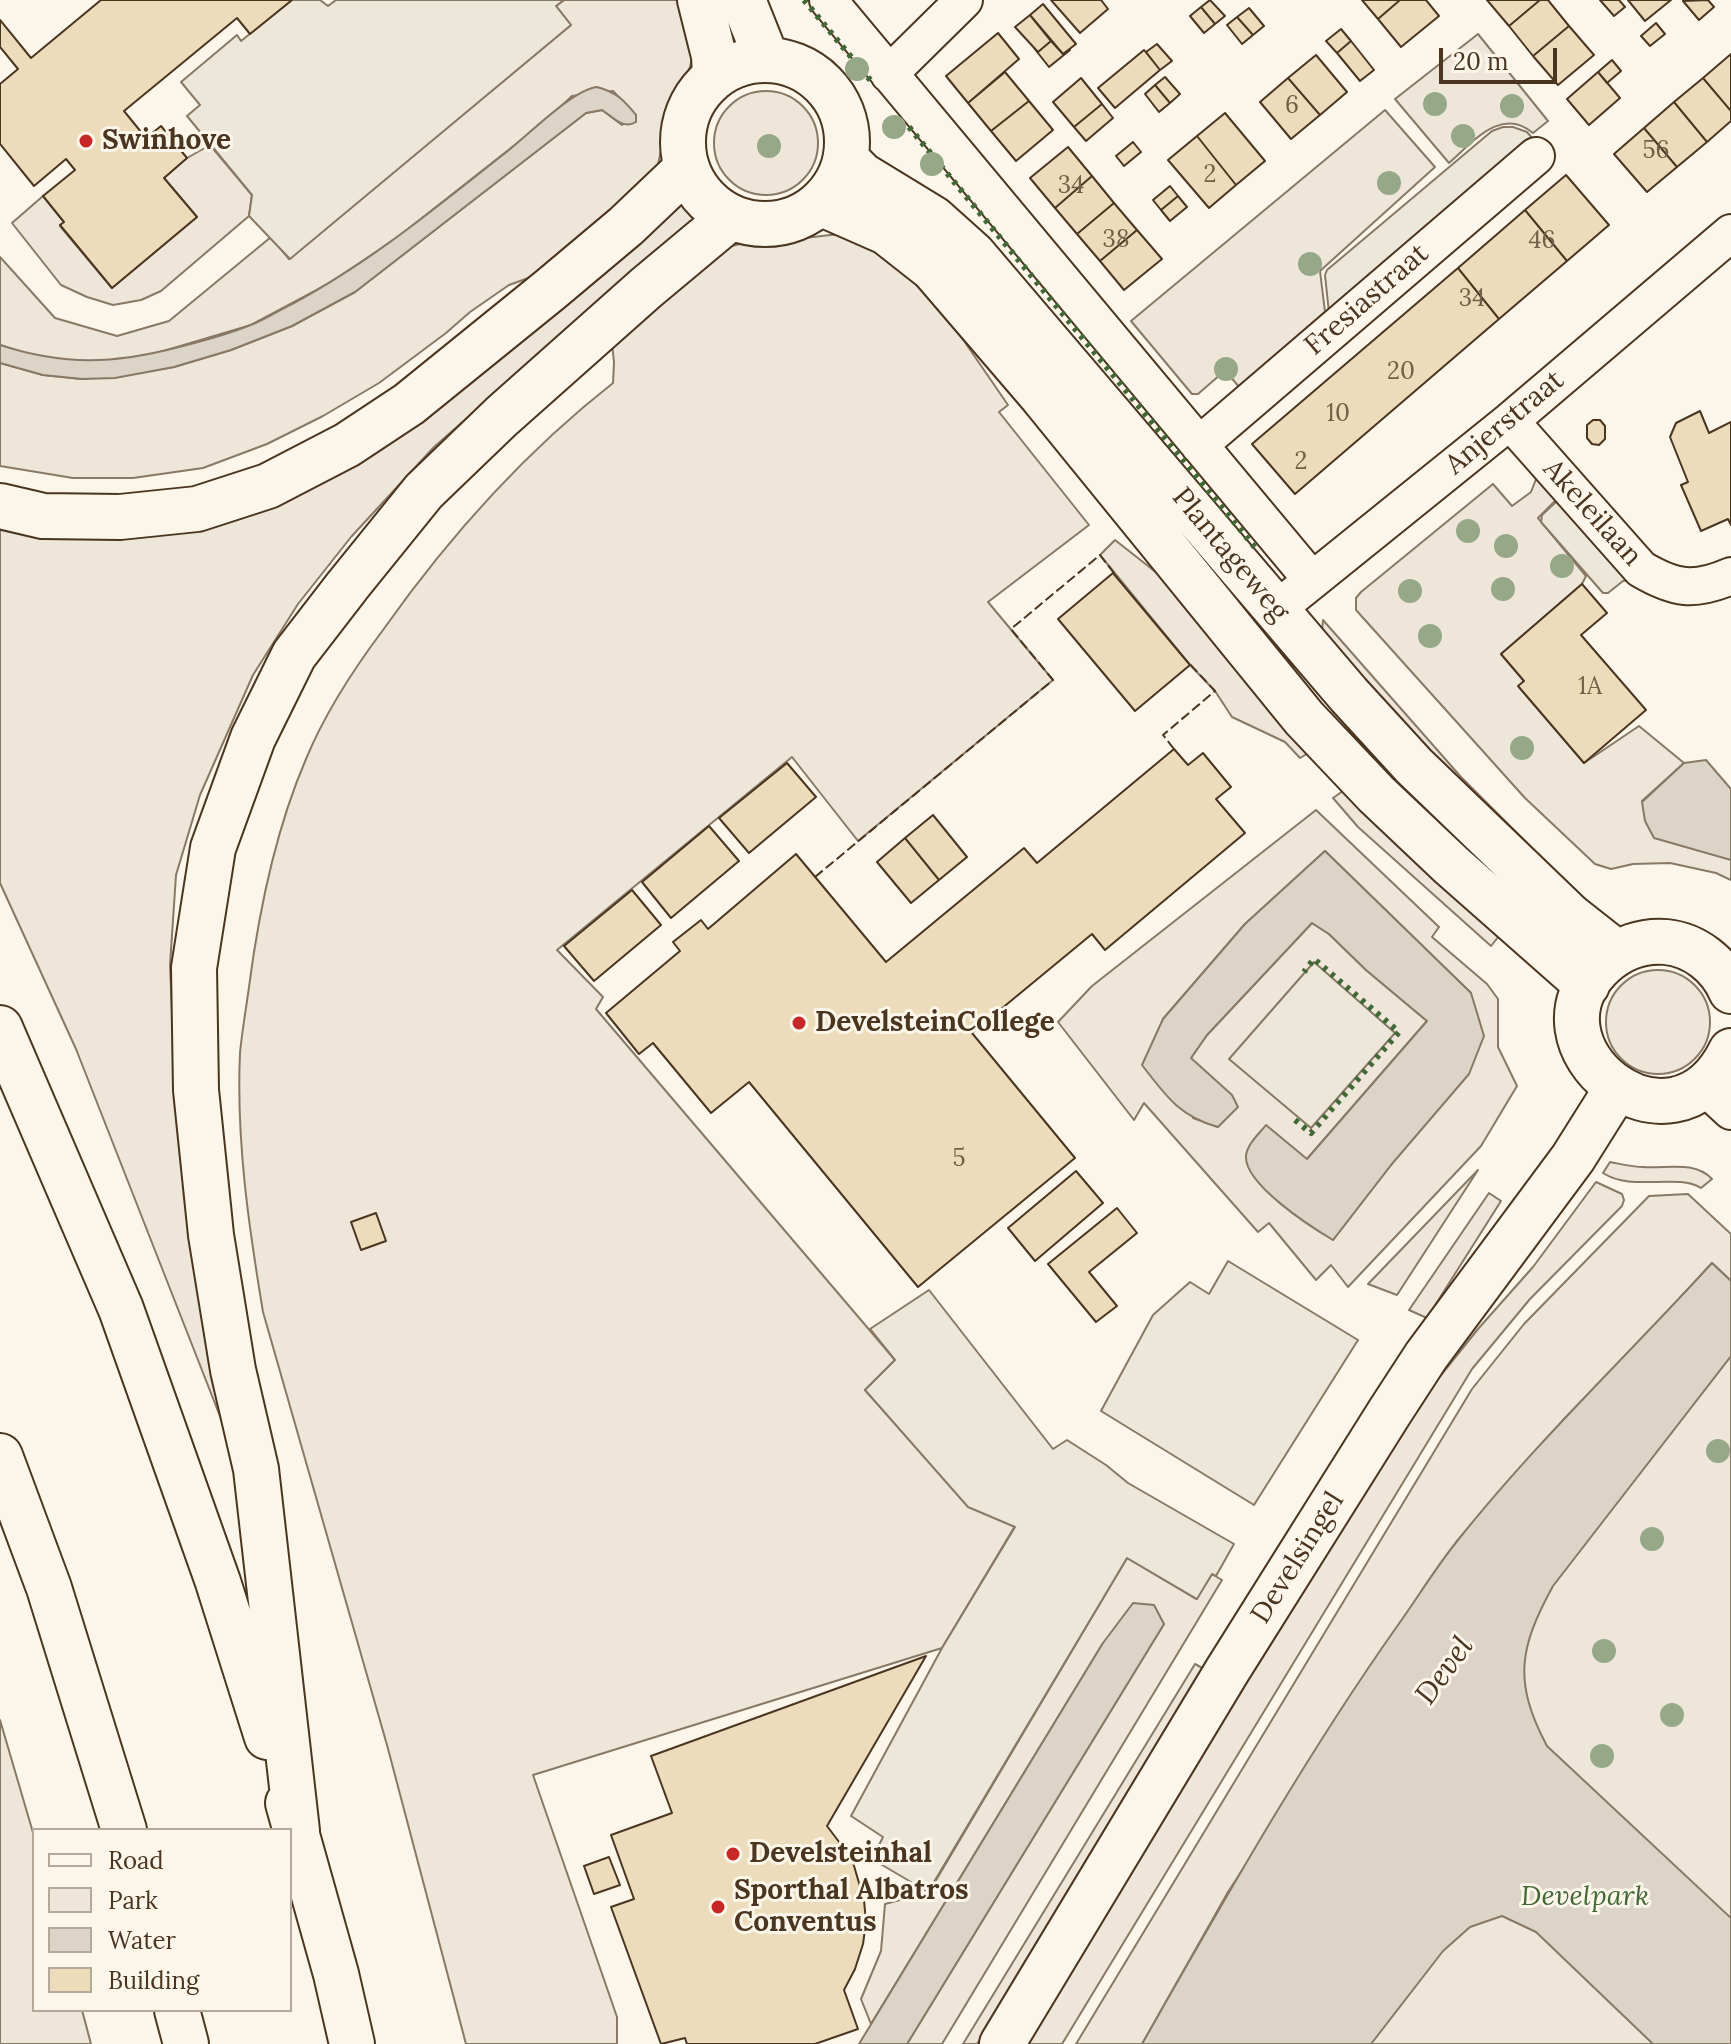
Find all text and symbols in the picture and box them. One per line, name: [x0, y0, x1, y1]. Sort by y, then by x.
scale bar: [1443, 32, 1561, 82]
text: 20 m: [1453, 46, 1509, 77]
house number: 6: [1285, 92, 1299, 120]
place label: Swinhove: [102, 124, 231, 158]
marker: Swinhove: [77, 132, 95, 150]
house number: 56: [1643, 137, 1669, 165]
house number: 2: [1204, 161, 1216, 189]
house number: 34: [1058, 172, 1084, 200]
house number: 38: [1103, 226, 1129, 254]
house number: 46: [1529, 227, 1555, 255]
street label: Fresiastraat: [1298, 237, 1436, 363]
house number: 34: [1459, 285, 1485, 313]
house number: 20: [1387, 358, 1415, 386]
street label: Anjerstraat: [1439, 364, 1571, 482]
house number: 10: [1326, 400, 1350, 428]
house number: 2: [1295, 448, 1307, 476]
street label: Akeleilaan: [1535, 453, 1649, 573]
street label: Plantageweg: [1164, 481, 1296, 629]
house number: 1A: [1578, 673, 1602, 701]
place label: DevelsteinCollege: [815, 1006, 1055, 1040]
marker: DevelsteinCollege: [790, 1014, 808, 1032]
house number: 5: [952, 1145, 966, 1173]
street label: Develsingel: [1244, 1486, 1352, 1630]
water label: Devel: [1408, 1630, 1482, 1712]
legend: [32, 1828, 292, 2012]
place label: Develsteinhal: [749, 1837, 932, 1871]
text: Road: [108, 1845, 164, 1876]
marker: Develsteinhal: [724, 1845, 742, 1863]
place label: Sporthal Albatros Conventus: [734, 1874, 969, 1940]
park label: Develpark: [1521, 1880, 1649, 1914]
text: Park: [108, 1885, 158, 1916]
marker: Sporthal Albatros Conventus: [709, 1898, 727, 1916]
text: Water: [108, 1925, 176, 1956]
text: Building: [108, 1965, 199, 1996]

